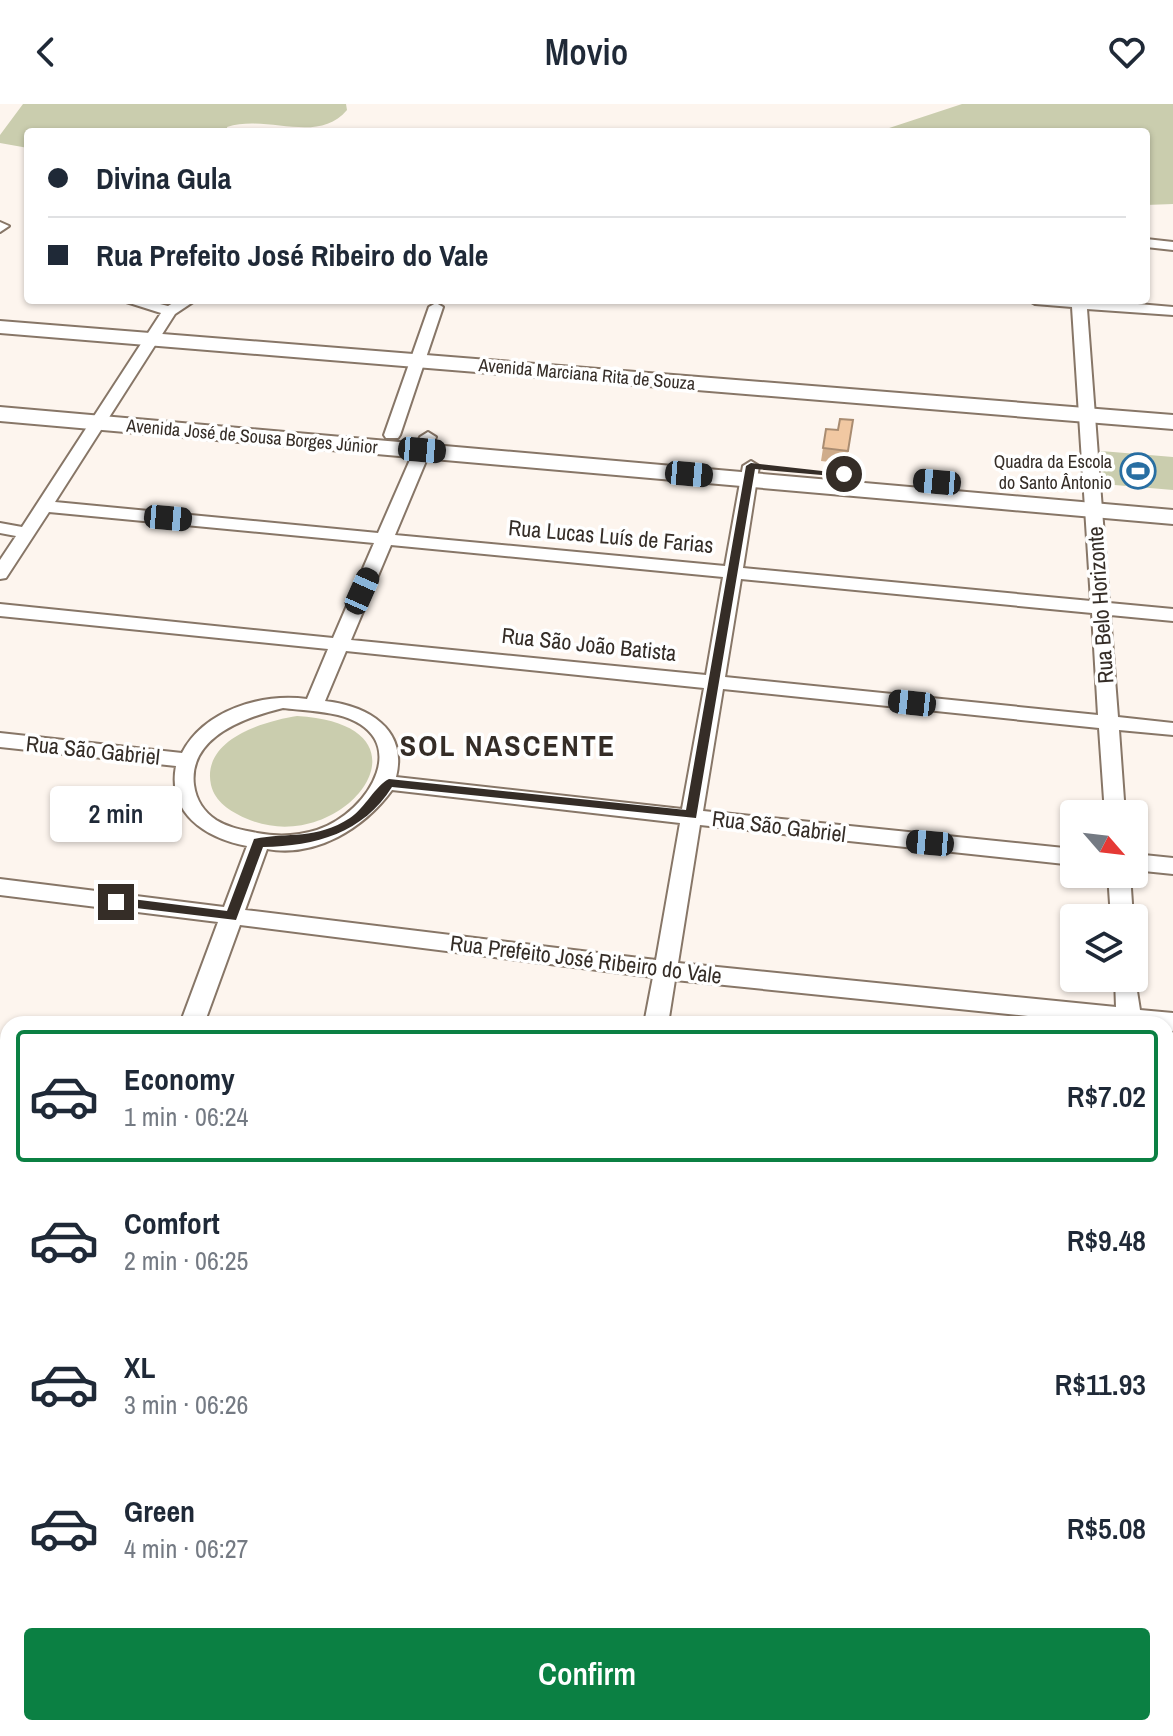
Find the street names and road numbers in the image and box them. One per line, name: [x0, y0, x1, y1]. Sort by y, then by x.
street label: Avenida Marciana Rita de Souza: [477, 352, 696, 396]
street label: Avenida José de Sousa Borges Júnior: [125, 412, 379, 459]
street label: Rua Lucas Luís de Farias: [507, 512, 715, 560]
street label: Rua Belo Horizonte: [1080, 525, 1120, 685]
street label: Rua São João Batista: [500, 620, 678, 668]
street label: Rua São Gabriel: [25, 728, 161, 772]
street label: Rua São Gabriel: [710, 803, 848, 849]
street label: Rua Prefeito José Ribeiro do Vale: [448, 927, 724, 991]

